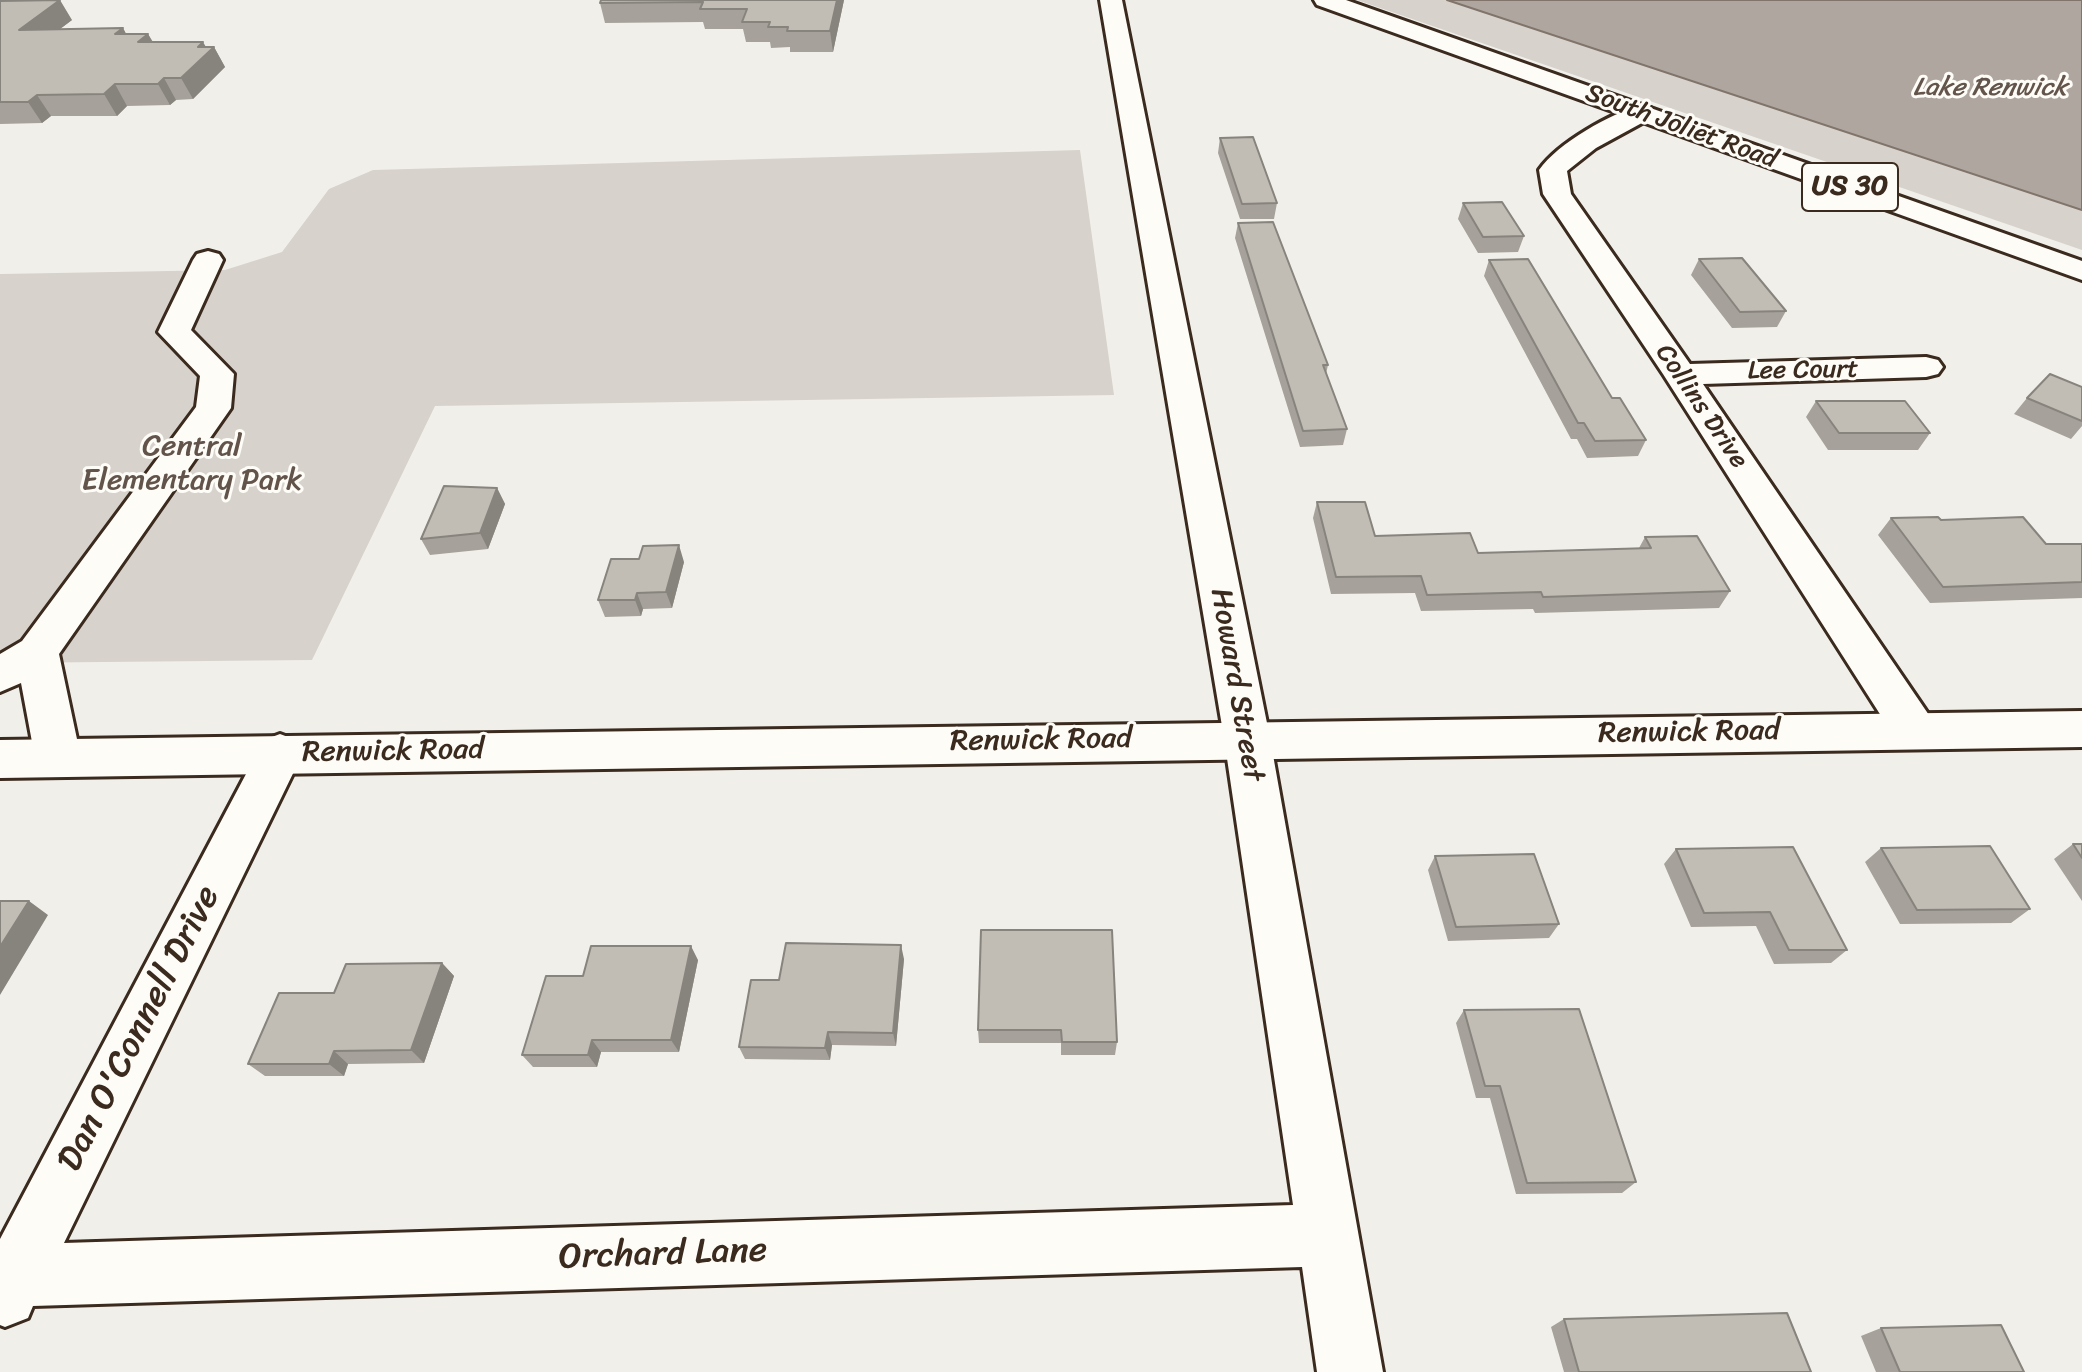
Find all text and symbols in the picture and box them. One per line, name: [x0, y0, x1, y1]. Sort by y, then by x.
water label: Lake Renwick: [1913, 72, 2067, 104]
street label: South Joliet Road: [1581, 78, 1781, 176]
road number: US 30: [1802, 163, 1898, 211]
street label: Collins Drive: [1648, 339, 1754, 475]
street label: Lee Court: [1747, 354, 1859, 388]
park label: Central Elementary Park: [82, 429, 302, 500]
street label: Howard Street: [1201, 586, 1271, 784]
street label: Renwick Road: [1598, 713, 1780, 753]
street label: Renwick Road: [950, 721, 1132, 761]
street label: Renwick Road: [302, 732, 484, 772]
street label: Dan O'Connell Drive: [49, 879, 231, 1179]
street label: Orchard Lane: [558, 1230, 768, 1280]

